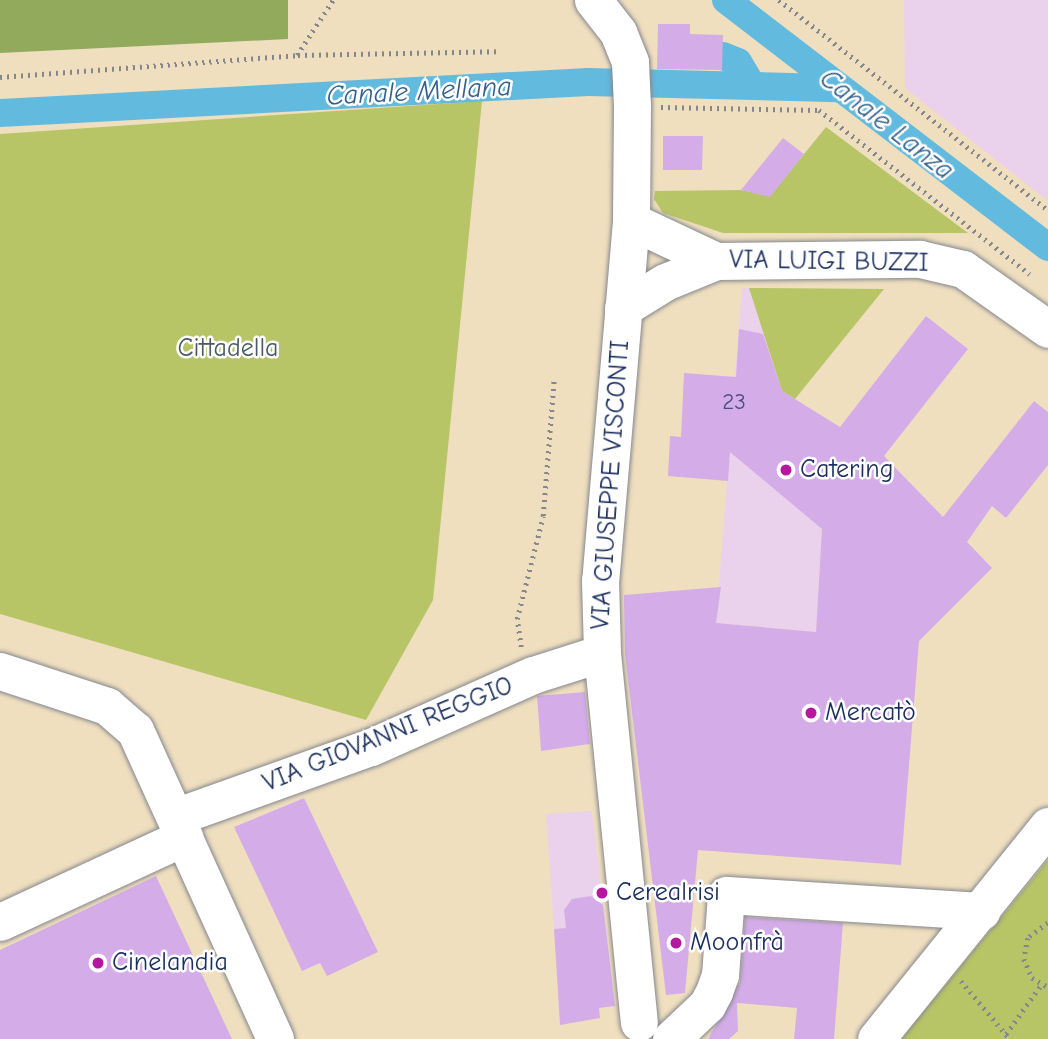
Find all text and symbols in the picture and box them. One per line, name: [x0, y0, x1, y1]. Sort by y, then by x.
water label: Canale Lanza: [813, 61, 961, 187]
water label: Canale Mellana: [326, 69, 512, 113]
street label: VIA LUIGI BUZZI: [729, 245, 929, 279]
park label: Cittadella: [177, 333, 279, 365]
street label: VIA GIUSEPPE VISCONTI: [585, 339, 637, 631]
house number: 23: [722, 388, 746, 416]
place label: Catering: [800, 454, 893, 486]
marker: Catering: [778, 462, 794, 478]
street label: VIA GIOVANNI REGGIO: [258, 671, 518, 799]
place label: Mercatò: [825, 697, 916, 729]
marker: Mercatò: [803, 705, 819, 721]
place label: Cerealrisi: [616, 877, 720, 909]
marker: Cerealrisi: [594, 885, 610, 901]
place label: Moonfrà: [690, 927, 784, 959]
marker: Moonfrà: [668, 935, 684, 951]
place label: Cinelandia: [112, 947, 228, 979]
marker: Cinelandia: [90, 955, 106, 971]

